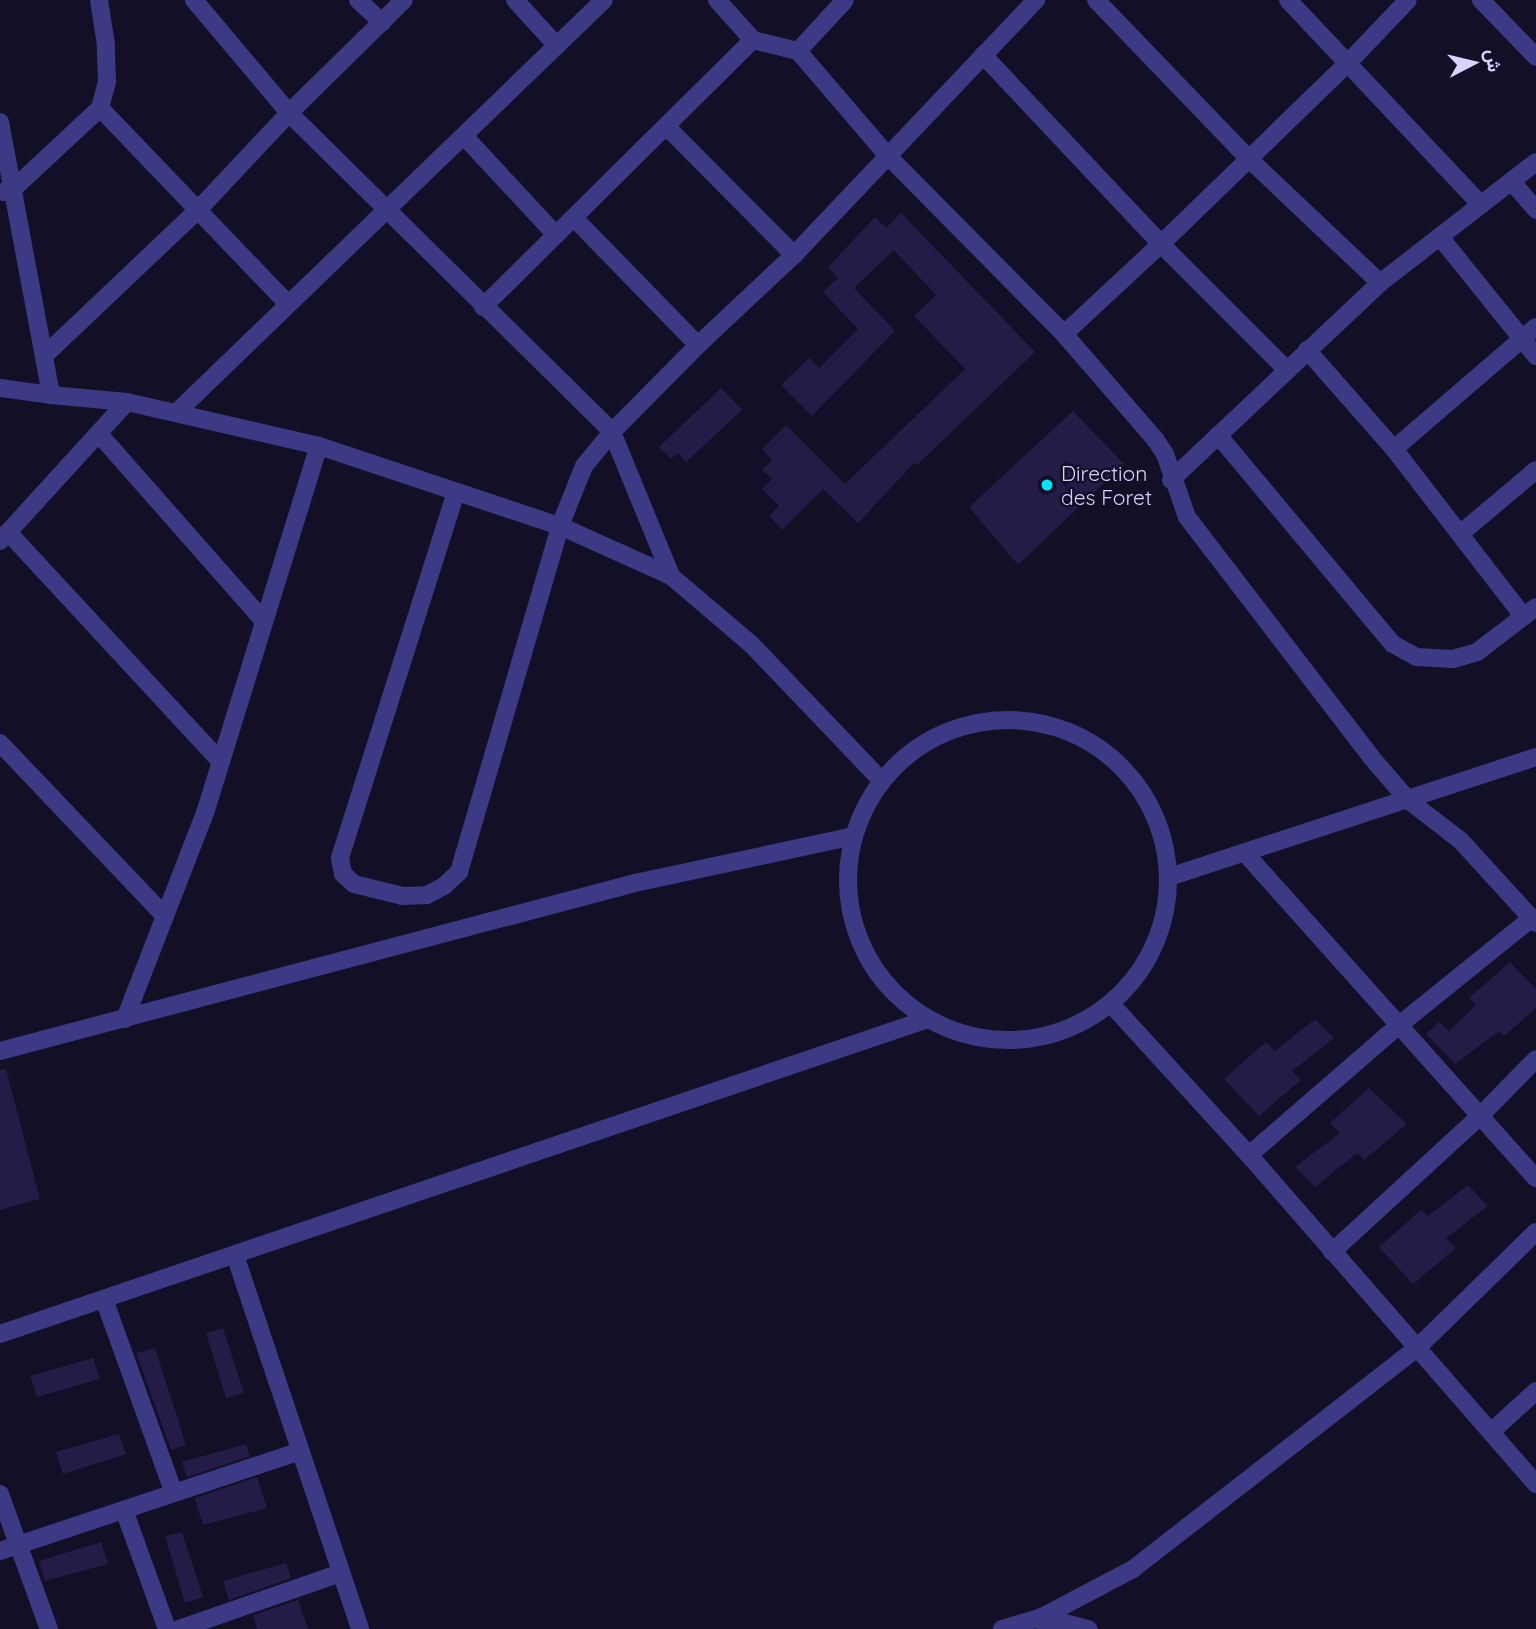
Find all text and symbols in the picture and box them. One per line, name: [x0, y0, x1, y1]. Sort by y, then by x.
north arrow: [1438, 28, 1508, 98]
text: ش: [1481, 48, 1507, 73]
place label: Direction des Foret: [1061, 460, 1152, 510]
marker: Direction des Foret: [1039, 477, 1055, 493]

